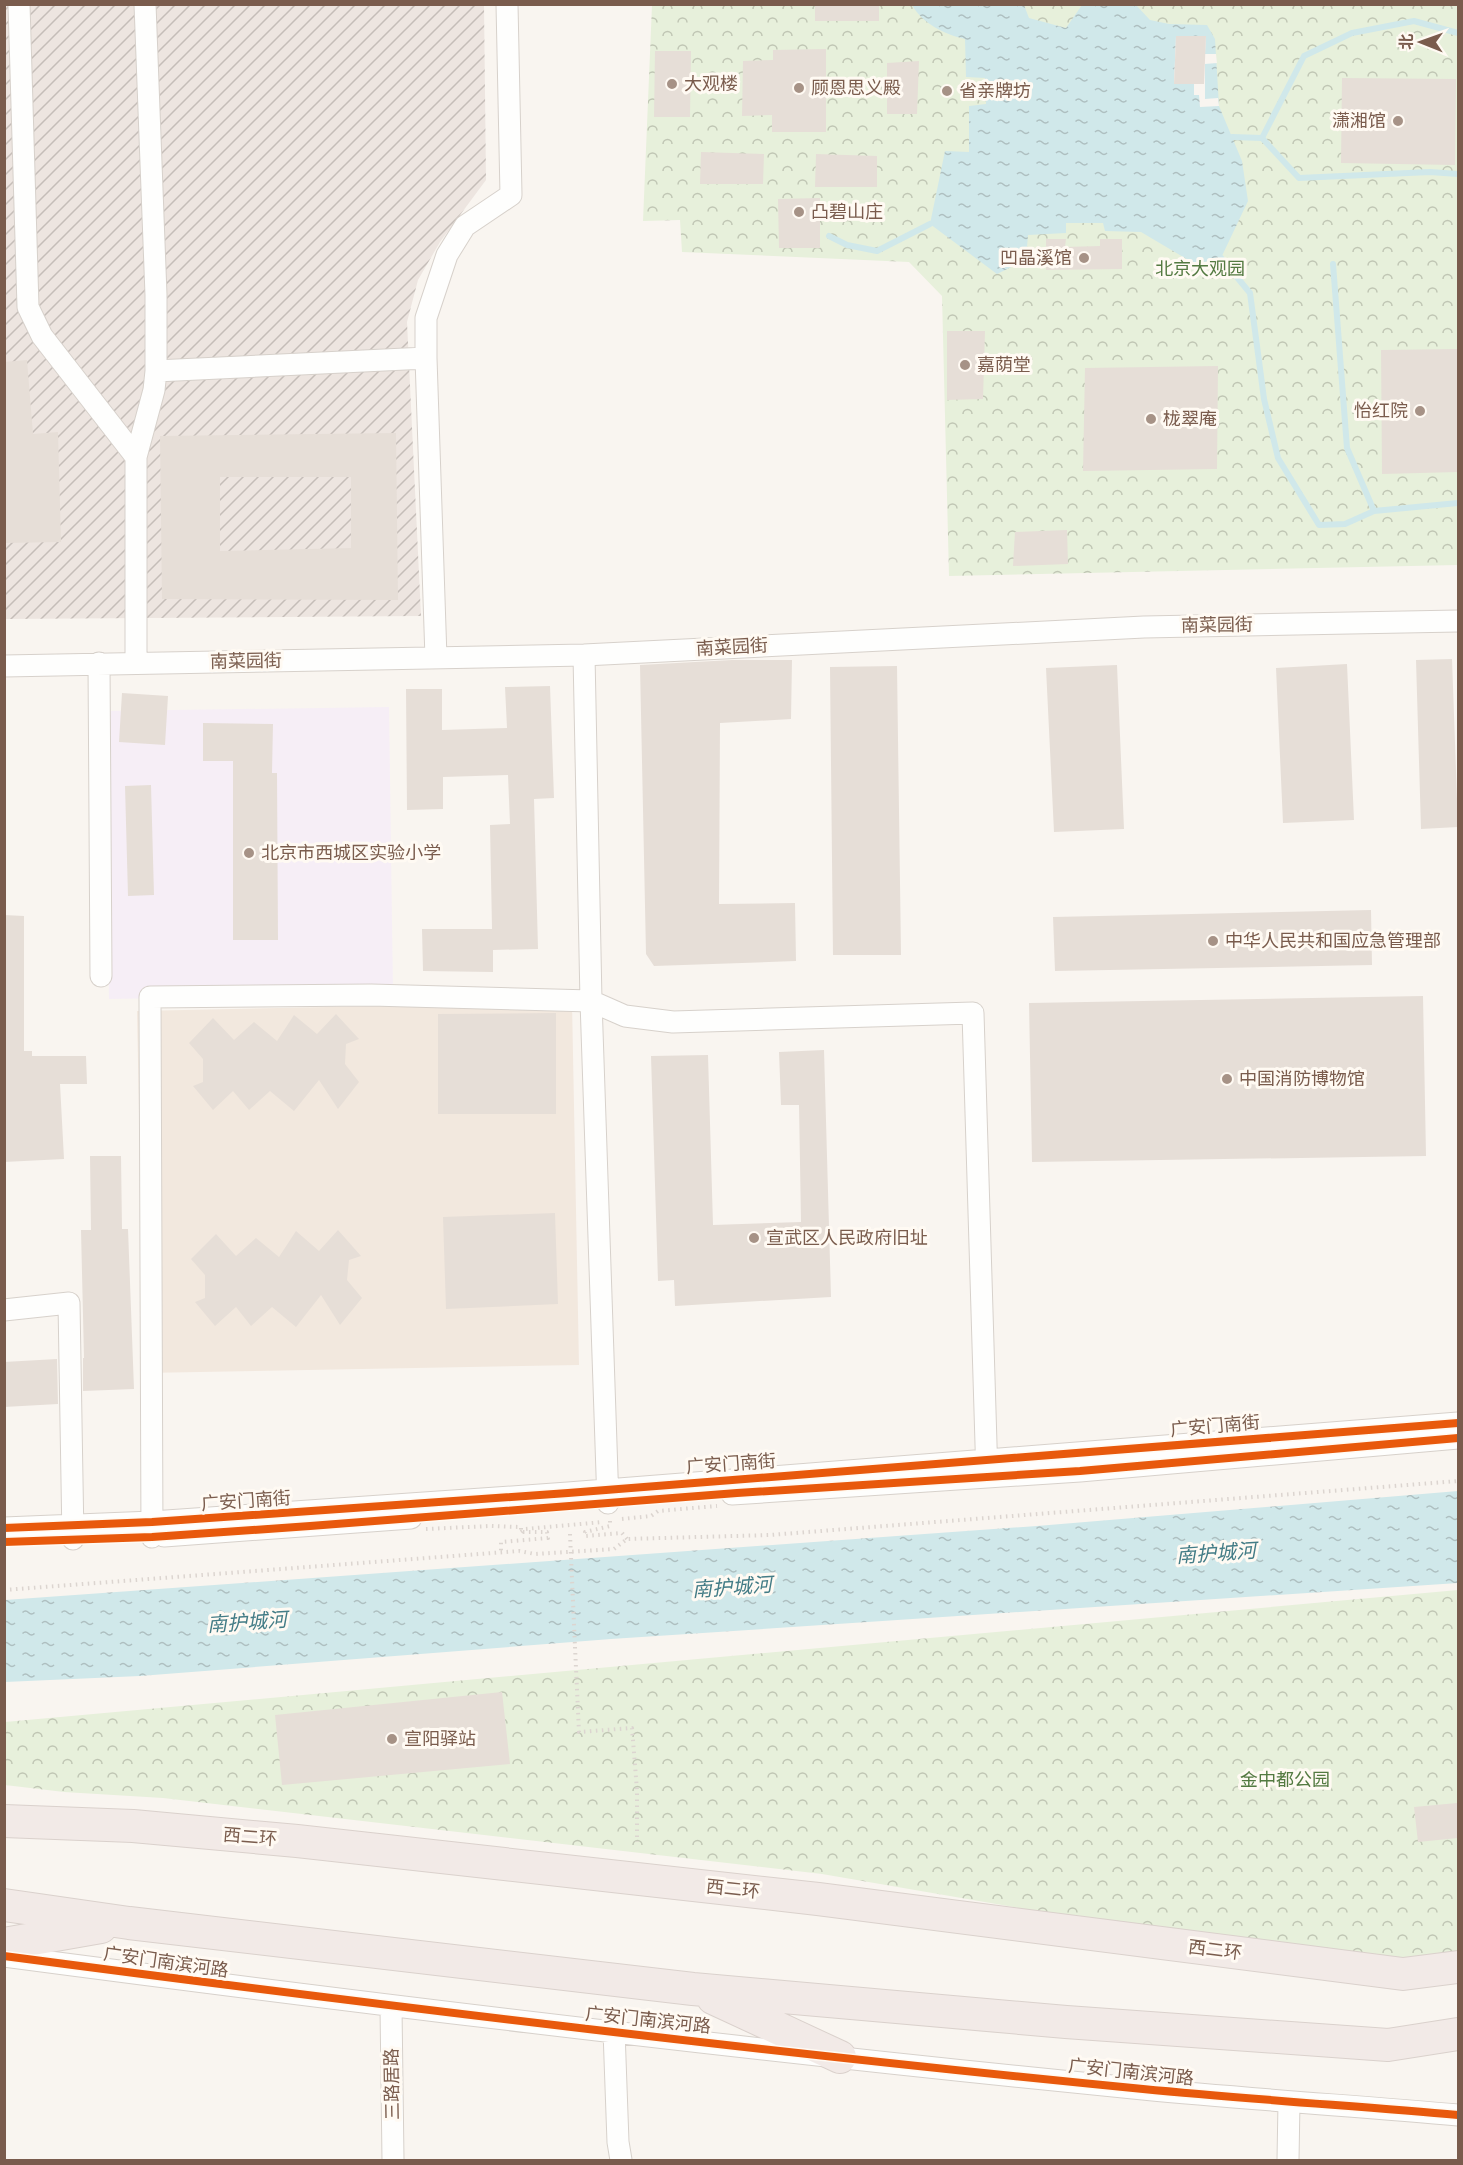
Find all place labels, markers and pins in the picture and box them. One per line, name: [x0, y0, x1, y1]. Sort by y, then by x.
place label: 大观楼: [684, 72, 738, 96]
place label: 顾恩思义殿: [811, 76, 901, 100]
marker: 大观楼: [665, 77, 679, 91]
place label: 省亲牌坊: [959, 79, 1031, 103]
marker: 顾恩思义殿: [792, 81, 806, 95]
marker: 省亲牌坊: [940, 84, 954, 98]
place label: 潇湘馆: [1332, 109, 1386, 133]
marker: 潇湘馆: [1391, 114, 1405, 128]
place label: 凸碧山庄: [811, 200, 883, 224]
marker: 凸碧山庄: [792, 205, 806, 219]
place label: 凹晶溪馆: [1000, 246, 1072, 270]
marker: 凹晶溪馆: [1077, 251, 1091, 265]
place label: 嘉荫堂: [977, 353, 1031, 377]
marker: 嘉荫堂: [958, 358, 972, 372]
place label: 怡红院: [1354, 399, 1408, 423]
marker: 怡红院: [1413, 404, 1427, 418]
place label: 栊翠庵: [1163, 407, 1217, 431]
marker: 栊翠庵: [1144, 412, 1158, 426]
place label: 北京市西城区实验小学: [261, 841, 441, 865]
marker: 北京市西城区实验小学: [242, 846, 256, 860]
place label: 中华人民共和国应急管理部: [1225, 929, 1441, 953]
marker: 中华人民共和国应急管理部: [1206, 934, 1220, 948]
place label: 中国消防博物馆: [1239, 1067, 1365, 1091]
marker: 中国消防博物馆: [1220, 1072, 1234, 1086]
place label: 宣武区人民政府旧址: [766, 1226, 928, 1250]
marker: 宣武区人民政府旧址: [747, 1231, 761, 1245]
place label: 宣阳驿站: [404, 1727, 476, 1751]
marker: 宣阳驿站: [385, 1732, 399, 1746]

